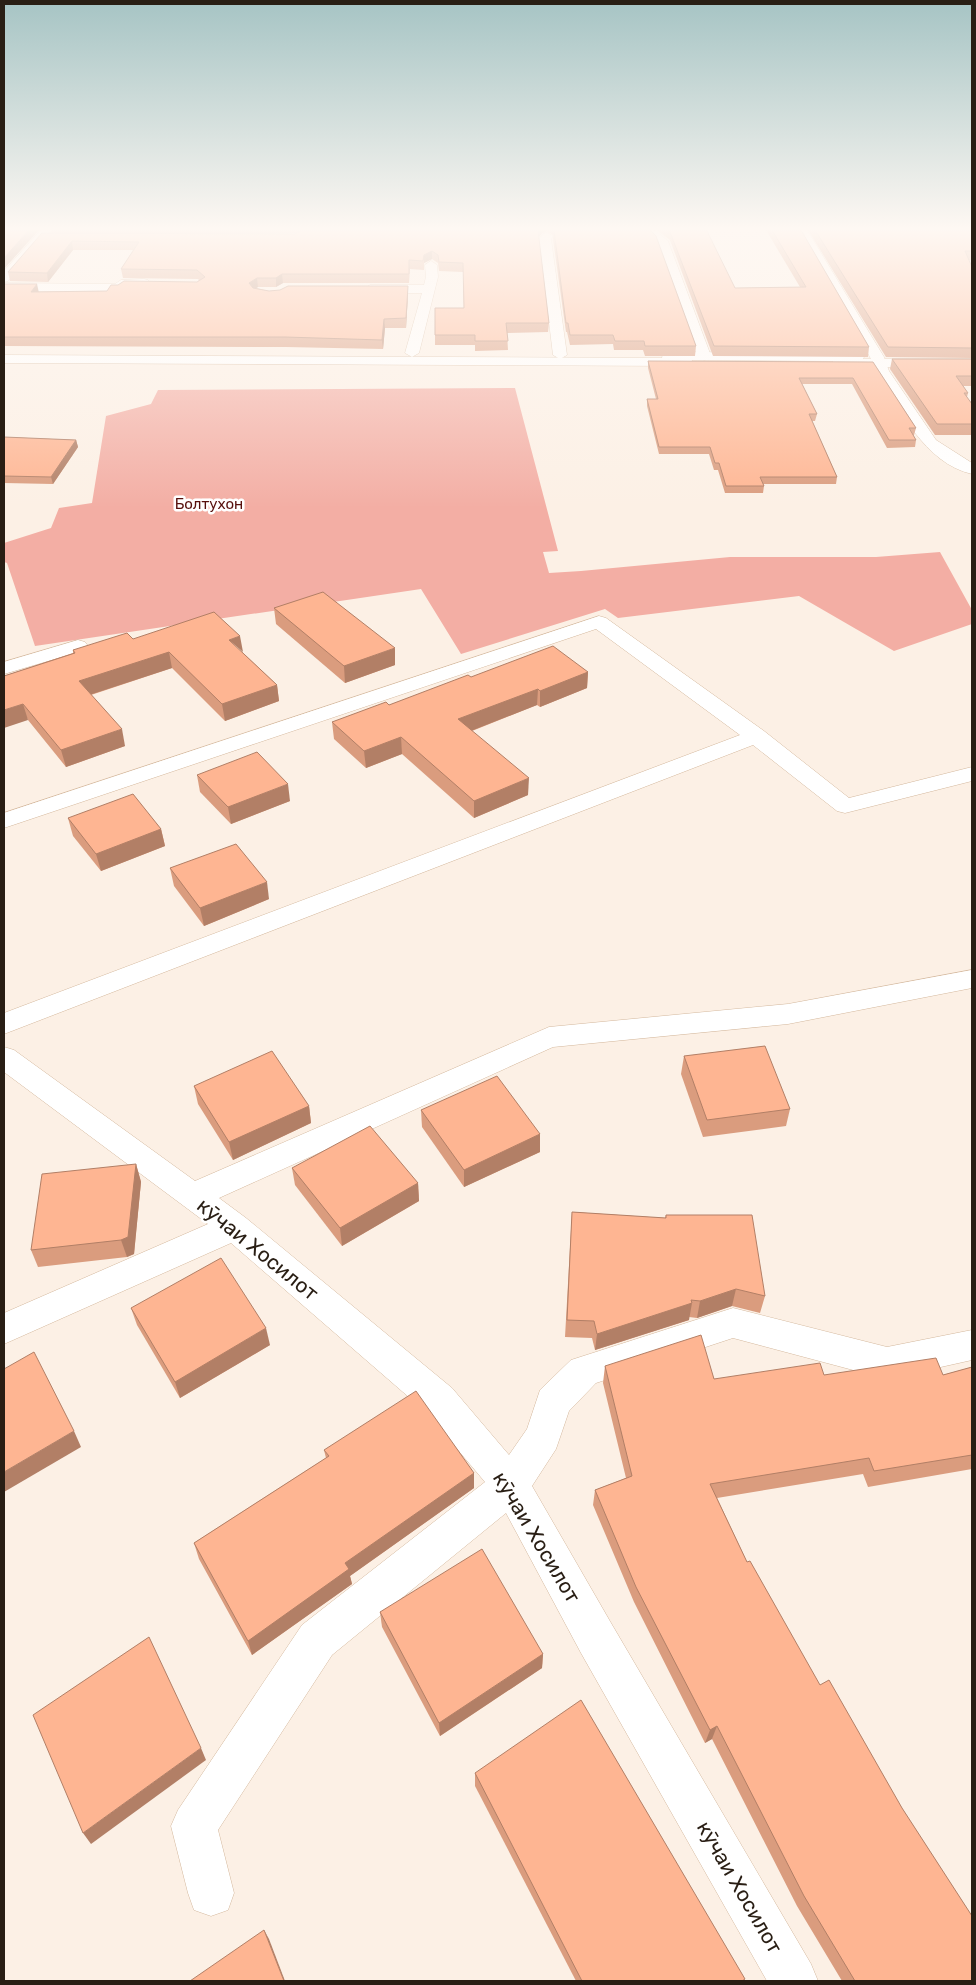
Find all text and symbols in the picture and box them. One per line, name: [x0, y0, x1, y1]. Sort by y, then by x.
park label: Болтухон: [175, 495, 243, 513]
street label: кӯчаи Хосилот: [192, 1193, 324, 1306]
street label: кӯчаи Хосилот: [488, 1467, 586, 1607]
street label: кӯчаи Хосилот: [692, 1816, 788, 1958]

